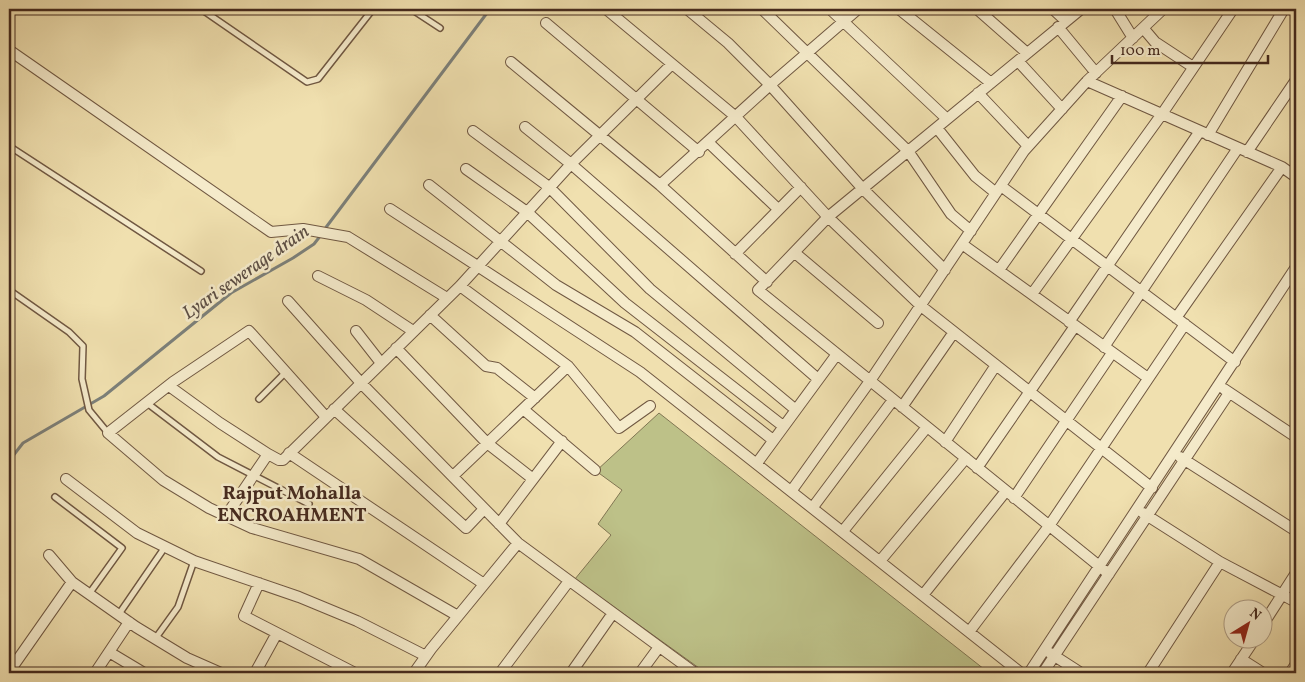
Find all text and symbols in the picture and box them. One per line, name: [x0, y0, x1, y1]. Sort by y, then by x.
scale bar: [1112, 32, 1269, 64]
text: 100 m: [1120, 41, 1160, 62]
water label: Lyari sewerage drain: [177, 219, 315, 326]
district label: Rajput Mohalla ENCROAHMENT: [217, 481, 367, 529]
north arrow: [1222, 600, 1272, 650]
text: N: [1245, 604, 1265, 625]

